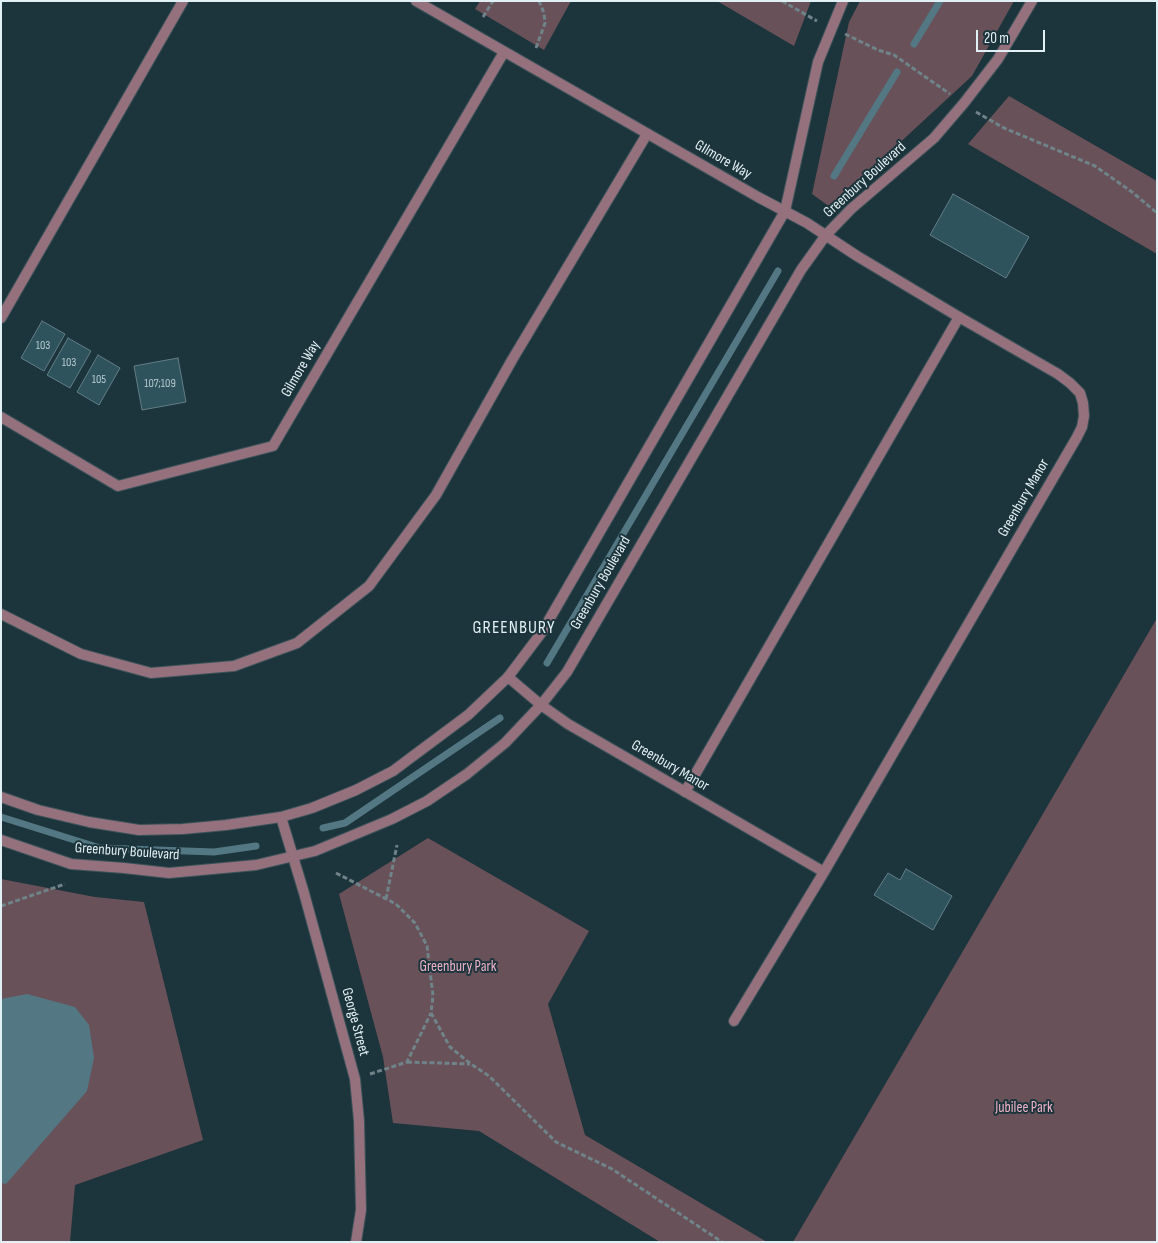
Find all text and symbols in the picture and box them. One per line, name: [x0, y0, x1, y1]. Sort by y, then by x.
scale bar: [978, 20, 1047, 52]
text: 20 m: [984, 29, 1009, 48]
street label: GIlmore Way: [691, 137, 755, 183]
street label: Greenbury Boulevard: [820, 138, 910, 222]
street label: Gilmore Way: [278, 338, 324, 400]
house number: 103: [36, 339, 50, 353]
house number: 103: [62, 356, 76, 370]
house number: 105: [92, 373, 106, 387]
house number: 107;109: [144, 377, 176, 391]
street label: Greenbury Manor: [995, 456, 1053, 540]
street label: Greenbury Boulevard: [567, 533, 635, 633]
district label: GREENBURY: [471, 617, 557, 639]
street label: Greenbury Manor: [628, 737, 712, 795]
street label: Greenbury Boulevard: [74, 839, 180, 865]
park label: Greenbury Park: [419, 958, 497, 976]
street label: George Street: [337, 986, 373, 1058]
park label: Jubilee Park: [995, 1099, 1053, 1117]

